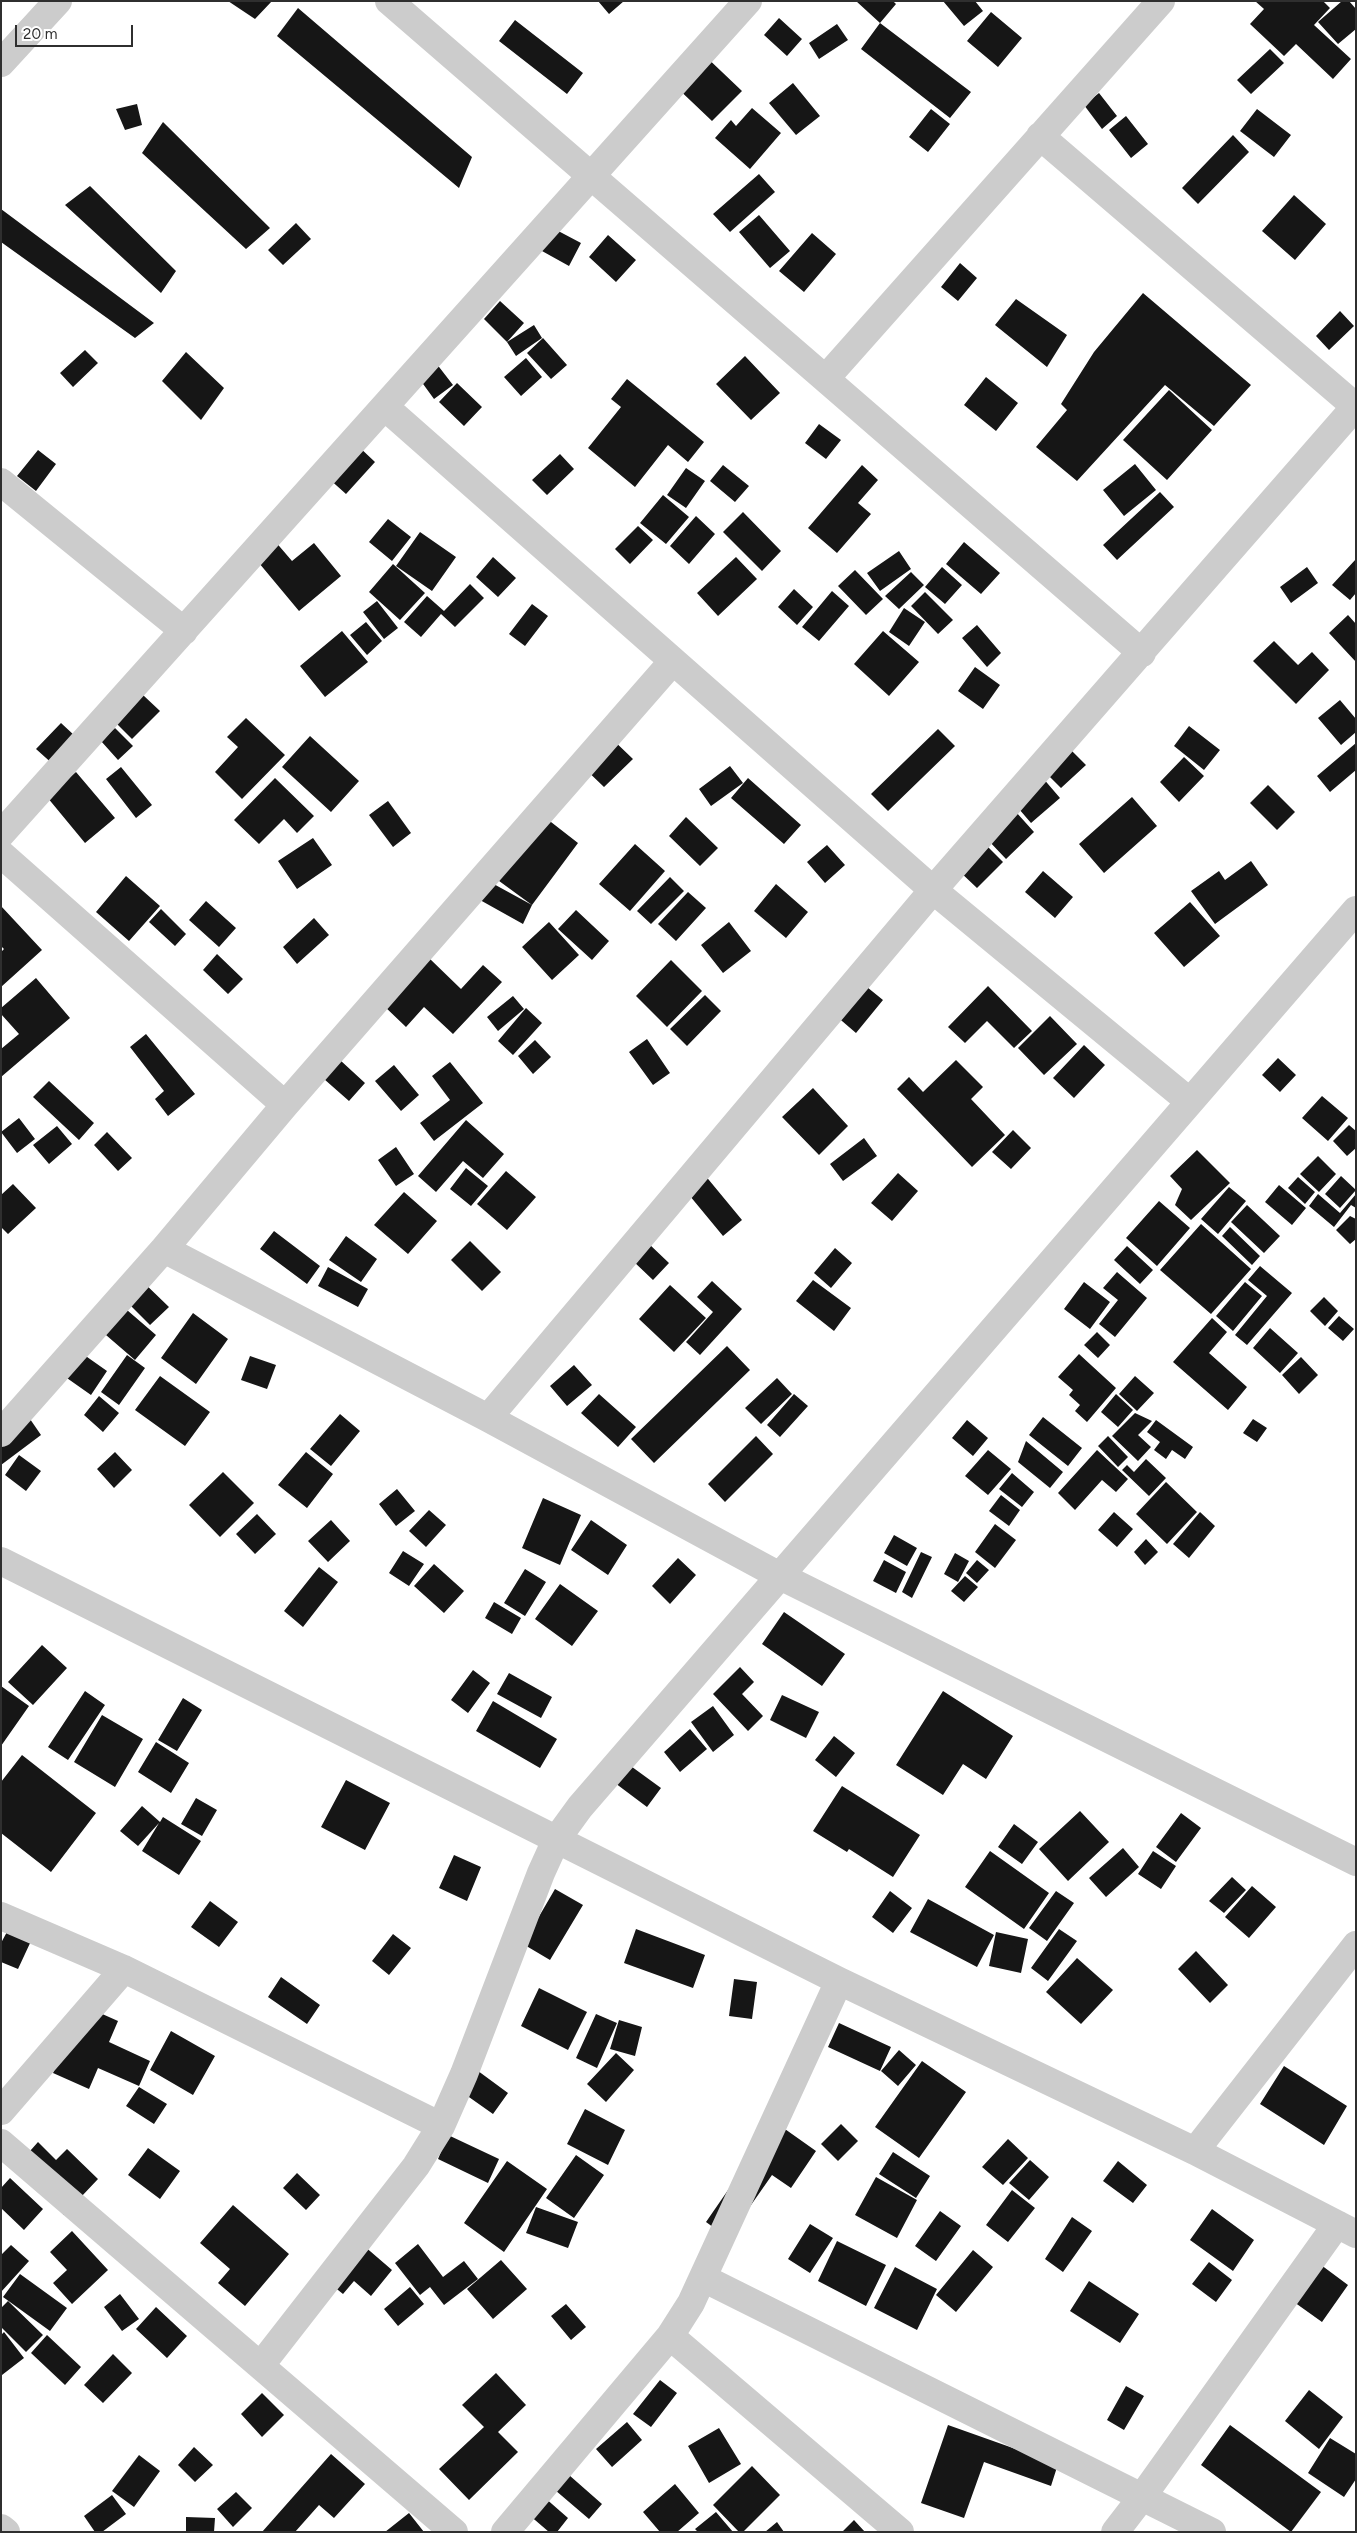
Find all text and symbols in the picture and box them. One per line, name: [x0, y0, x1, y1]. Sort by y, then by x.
scale bar: [18, 15, 135, 47]
text: 20 m: [23, 25, 57, 43]

